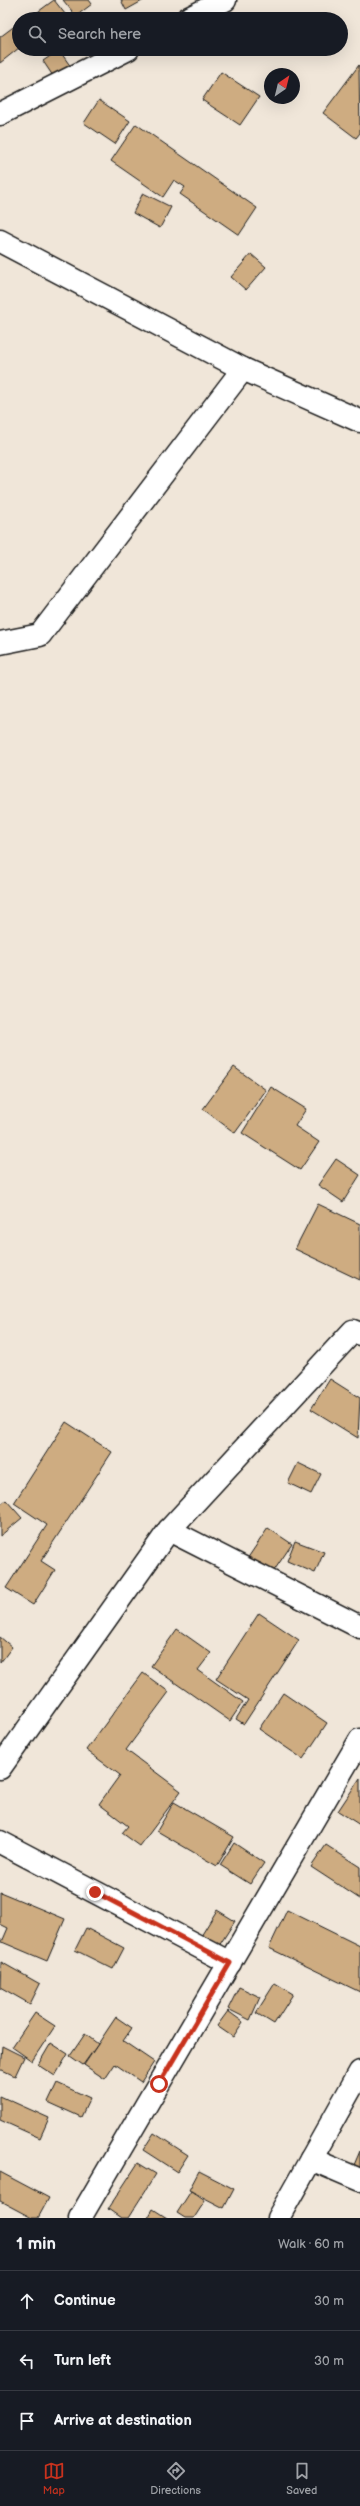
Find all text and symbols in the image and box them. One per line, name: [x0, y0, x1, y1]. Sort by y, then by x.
search box: [12, 12, 348, 56]
icon: search: [26, 23, 48, 45]
text: Search here: [58, 25, 141, 44]
north arrow: [264, 68, 300, 104]
route end: [86, 1883, 104, 1901]
route start: [150, 2075, 168, 2093]
text: 1 min: [16, 2234, 56, 2254]
text: Walk · 60 m: [278, 2236, 344, 2252]
icon: ahead: [16, 2290, 38, 2312]
text: Continue: [54, 2291, 116, 2310]
text: 30 m: [314, 2293, 344, 2309]
icon: left: [16, 2350, 38, 2372]
text: Turn left: [54, 2351, 111, 2370]
text: 30 m: [314, 2353, 344, 2369]
icon: arrive: [16, 2410, 38, 2432]
text: Arrive at destination: [54, 2411, 192, 2430]
tab: Map: [43, 2460, 65, 2497]
tab: Directions: [150, 2460, 201, 2497]
tab: Saved: [286, 2460, 317, 2497]

